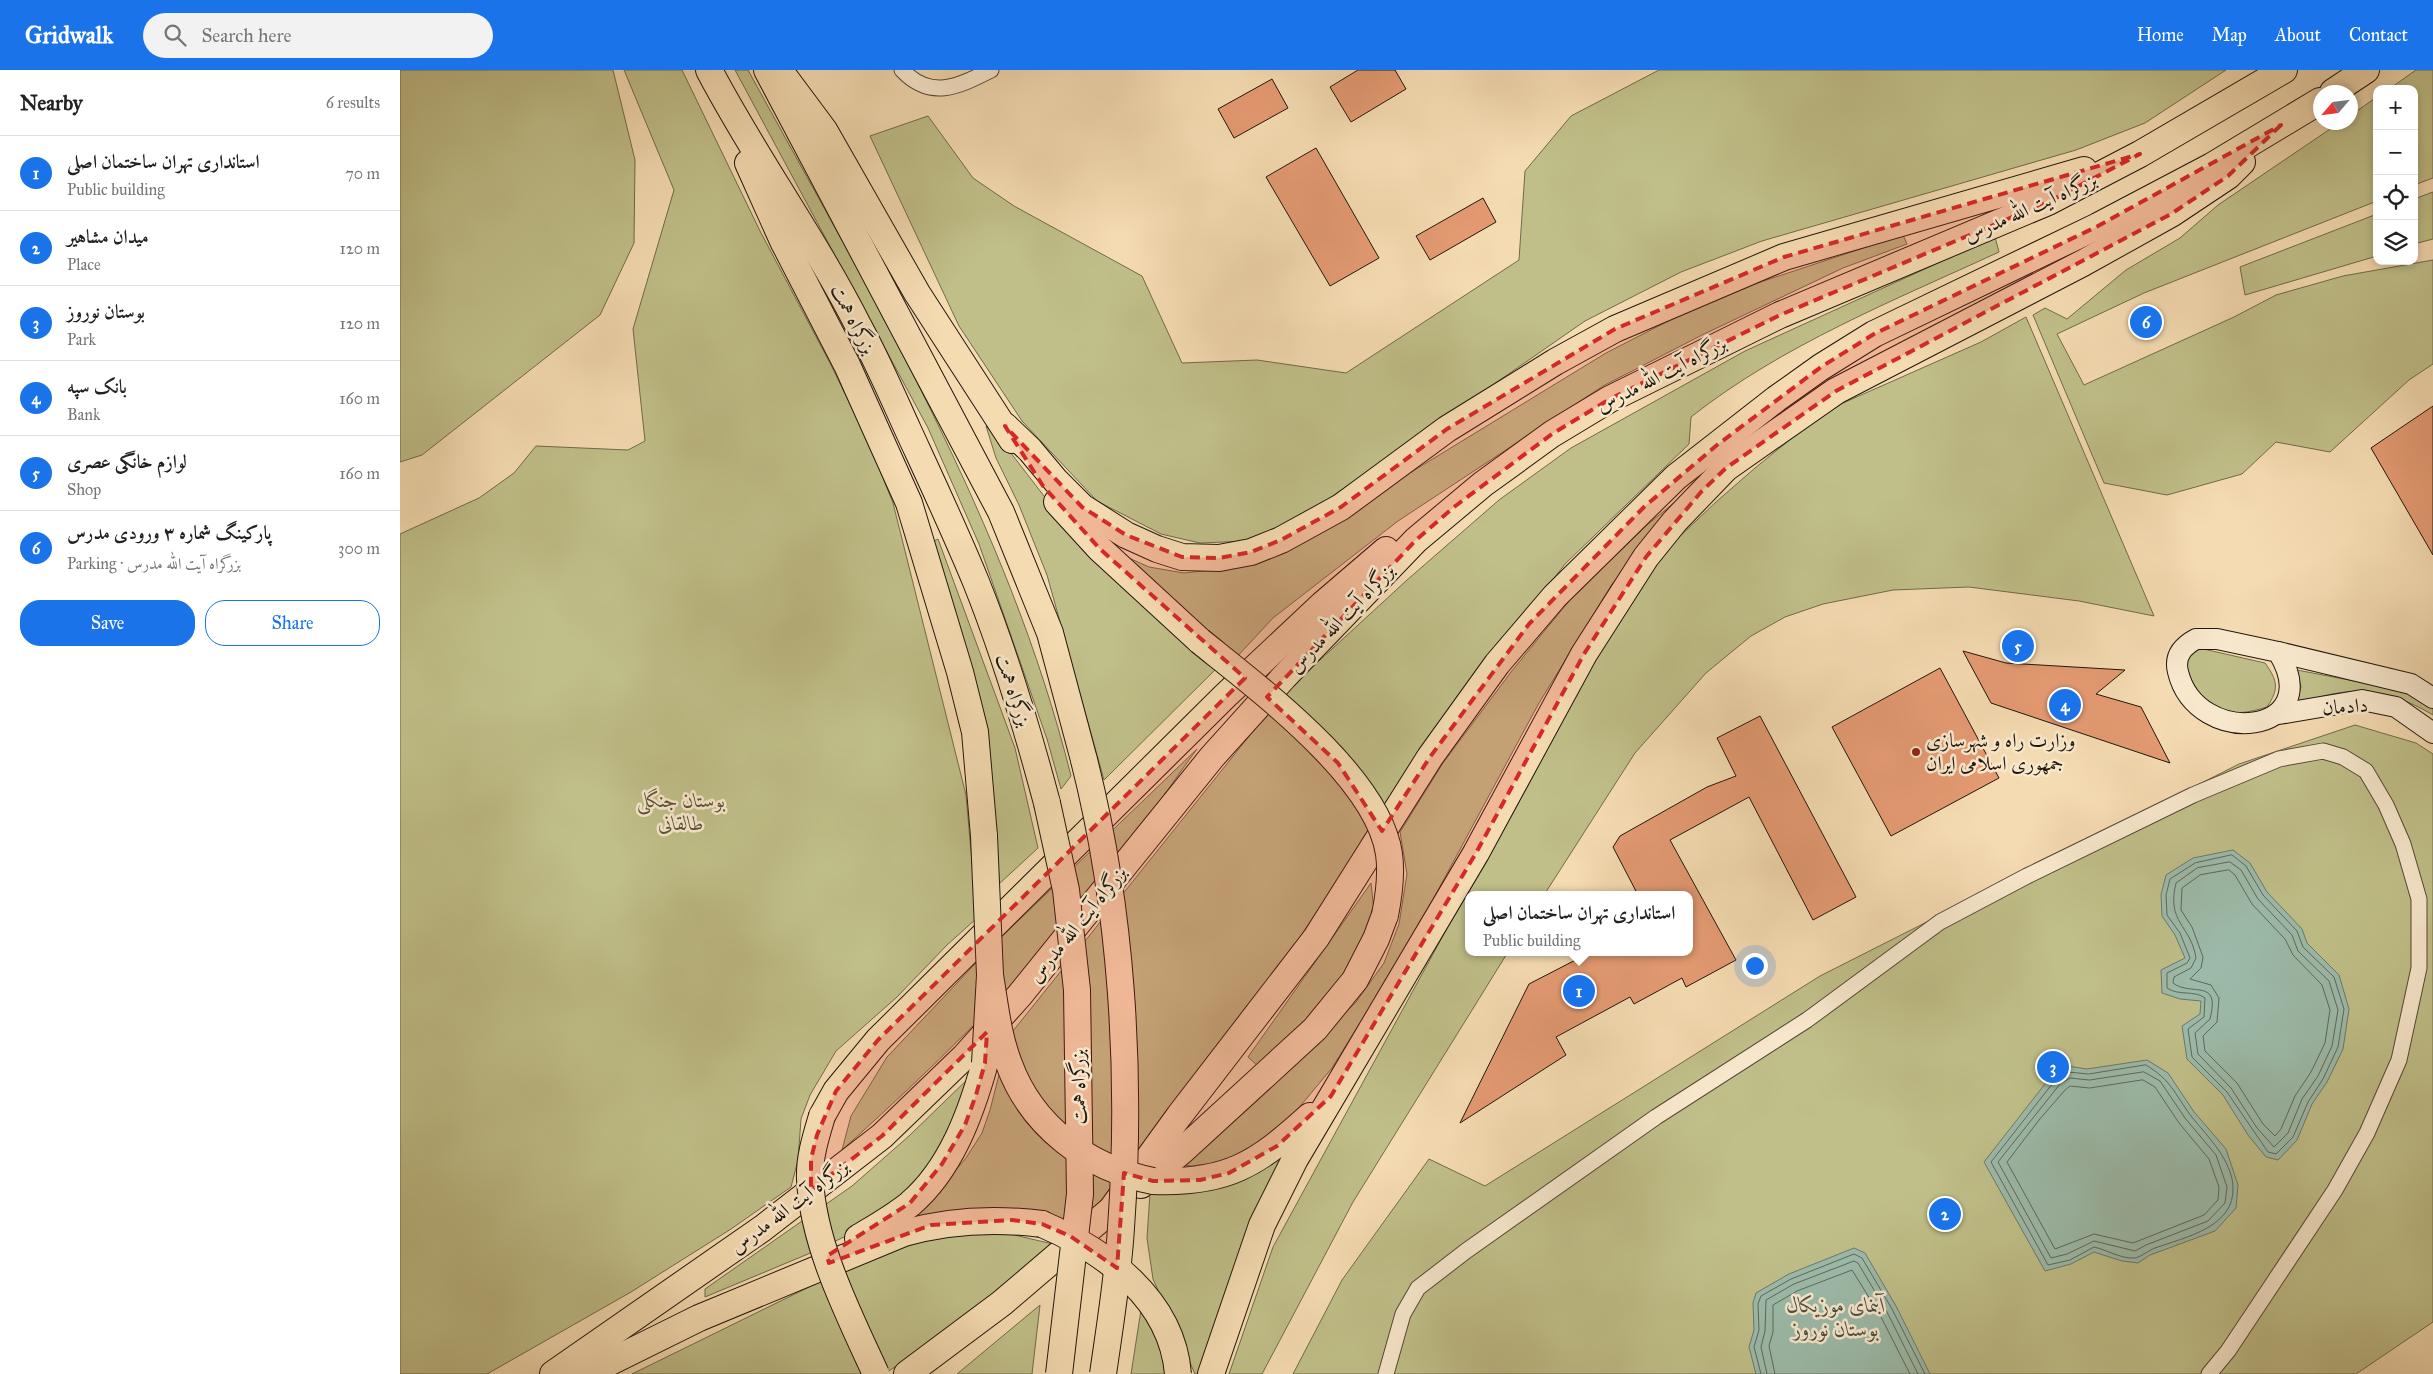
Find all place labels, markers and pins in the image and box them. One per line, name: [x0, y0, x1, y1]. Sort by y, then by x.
pin: 6: [2130, 303, 2162, 341]
pin: 5: [2002, 627, 2034, 665]
pin: 4: [2049, 686, 2081, 724]
place label: وزارت راه و شهرسازی جمهوری اسلامی ایران: [1926, 728, 2076, 776]
marker: وزارت راه و شهرسازی جمهوری اسلامی ایران: [1910, 746, 1922, 758]
pin: 1: [1563, 972, 1595, 1010]
pin: 3: [2037, 1048, 2069, 1086]
pin: 2: [1929, 1195, 1961, 1233]

